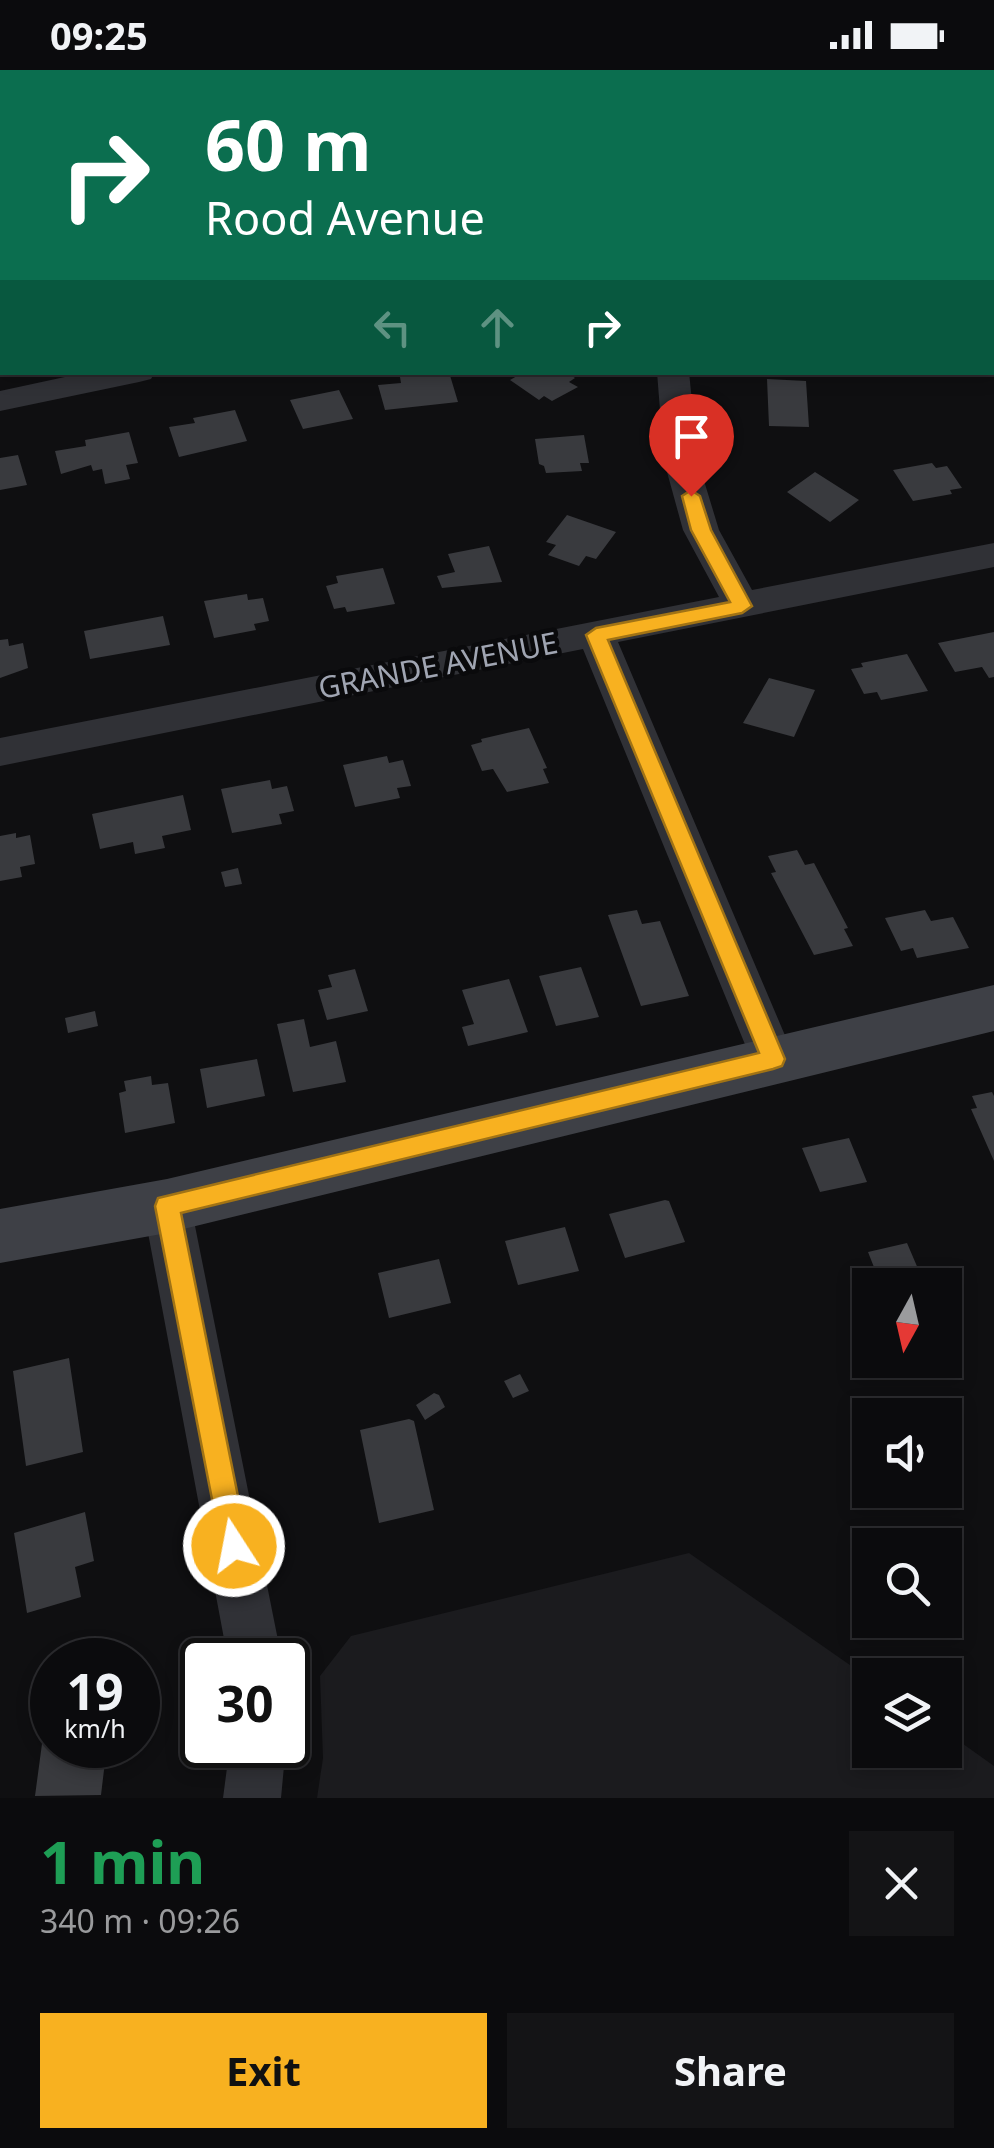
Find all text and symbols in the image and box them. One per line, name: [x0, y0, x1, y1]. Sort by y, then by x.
text: 09:25: [50, 9, 148, 61]
text: 60 m: [205, 96, 372, 192]
icon: right: [40, 110, 170, 240]
text: Rood Avenue: [205, 187, 485, 248]
icon: left: [365, 300, 420, 355]
icon: ahead: [470, 300, 525, 355]
icon: right: [575, 300, 630, 355]
pin: [649, 394, 734, 497]
icon: arrive: [664, 409, 719, 464]
street label: GRANDE AVENUE: [315, 621, 561, 708]
north arrow: [852, 1268, 962, 1378]
map controls: [852, 1268, 962, 1768]
button: sound: [852, 1398, 962, 1508]
position arrow: [182, 1494, 286, 1598]
button: search: [852, 1528, 962, 1638]
speed limit sign: 30: [180, 1638, 310, 1768]
text: 19: [66, 1657, 124, 1725]
button: layers: [852, 1658, 962, 1768]
text: km/h: [64, 1711, 126, 1745]
text: 1 min: [40, 1820, 205, 1902]
button: close: [849, 1831, 954, 1936]
text: 340 m · 09:26: [40, 1899, 240, 1942]
button: Exit: [40, 2013, 487, 2128]
button: Share: [507, 2013, 954, 2128]

